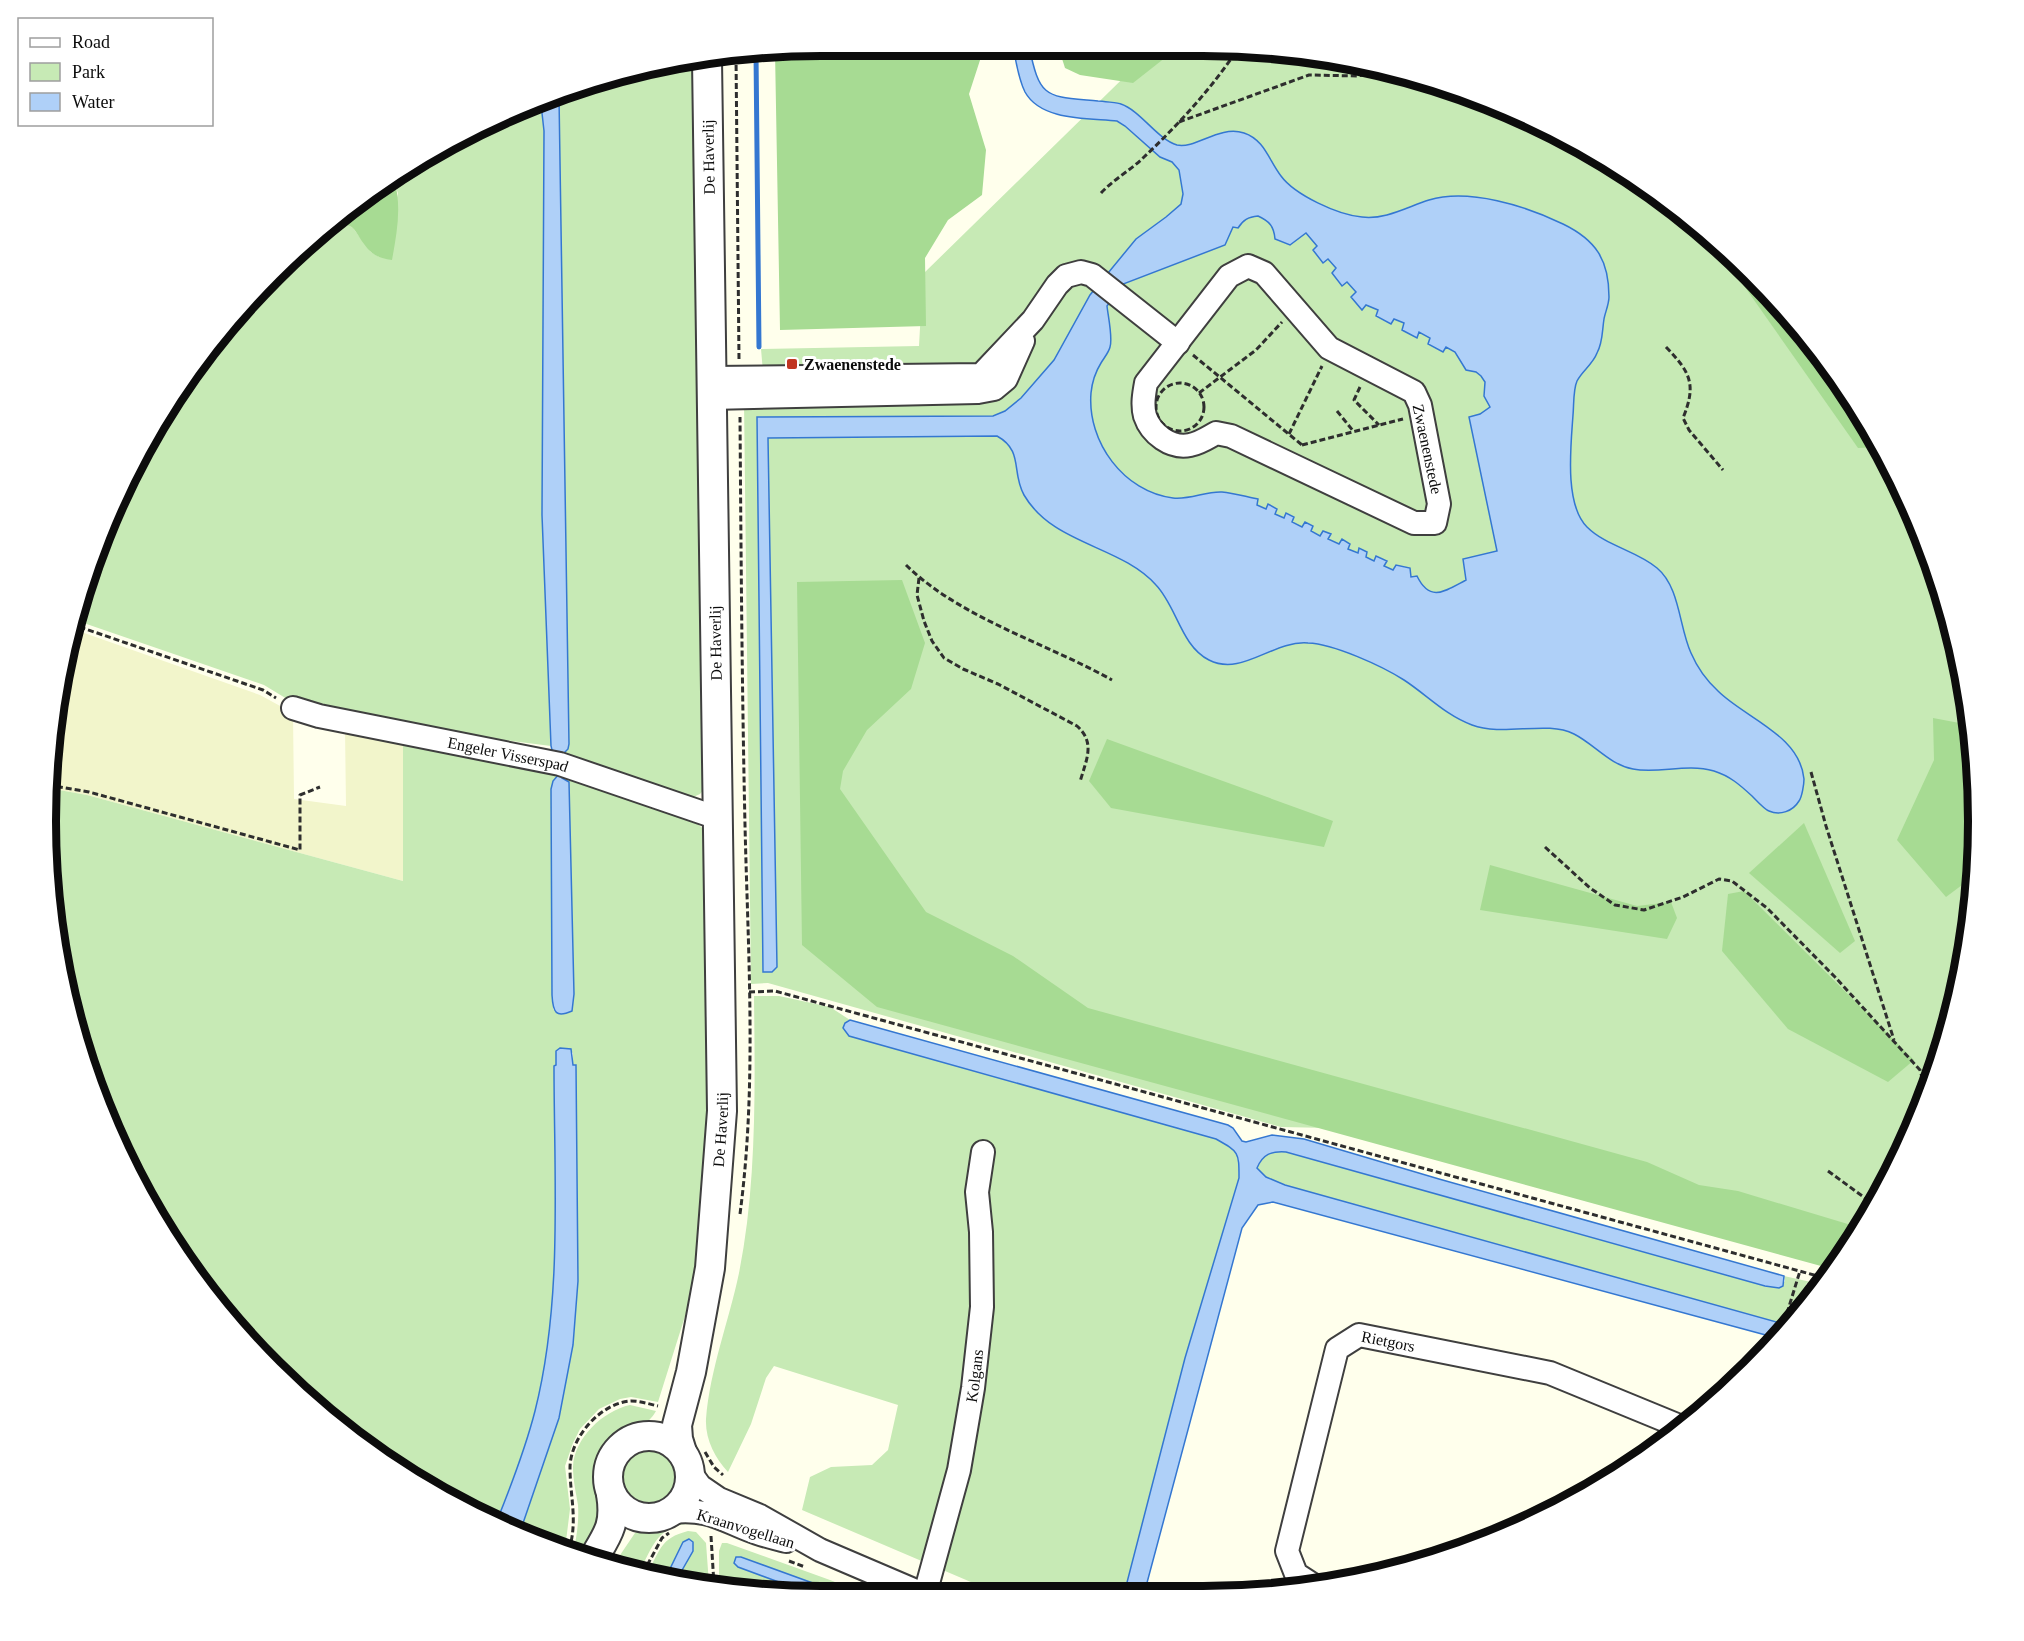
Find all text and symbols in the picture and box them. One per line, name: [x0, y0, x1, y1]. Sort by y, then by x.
legend: [18, 18, 213, 126]
text: Road: [72, 32, 110, 52]
text: Park: [72, 62, 105, 82]
text: Water: [72, 92, 115, 112]
street label: De Haverlij: [699, 119, 719, 195]
place label: Zwaenenstede: [804, 356, 901, 373]
marker: Zwaenenstede: [785, 357, 799, 371]
street label: Zwaenenstede: [1410, 403, 1445, 496]
street label: De Haverlij: [706, 605, 726, 681]
street label: Engeler Visserspad: [446, 734, 571, 775]
street label: De Haverlij: [710, 1092, 732, 1168]
street label: Rietgors: [1360, 1328, 1416, 1355]
street label: Kolgans: [963, 1348, 986, 1404]
street label: Kraanvogellaan: [695, 1506, 797, 1552]

